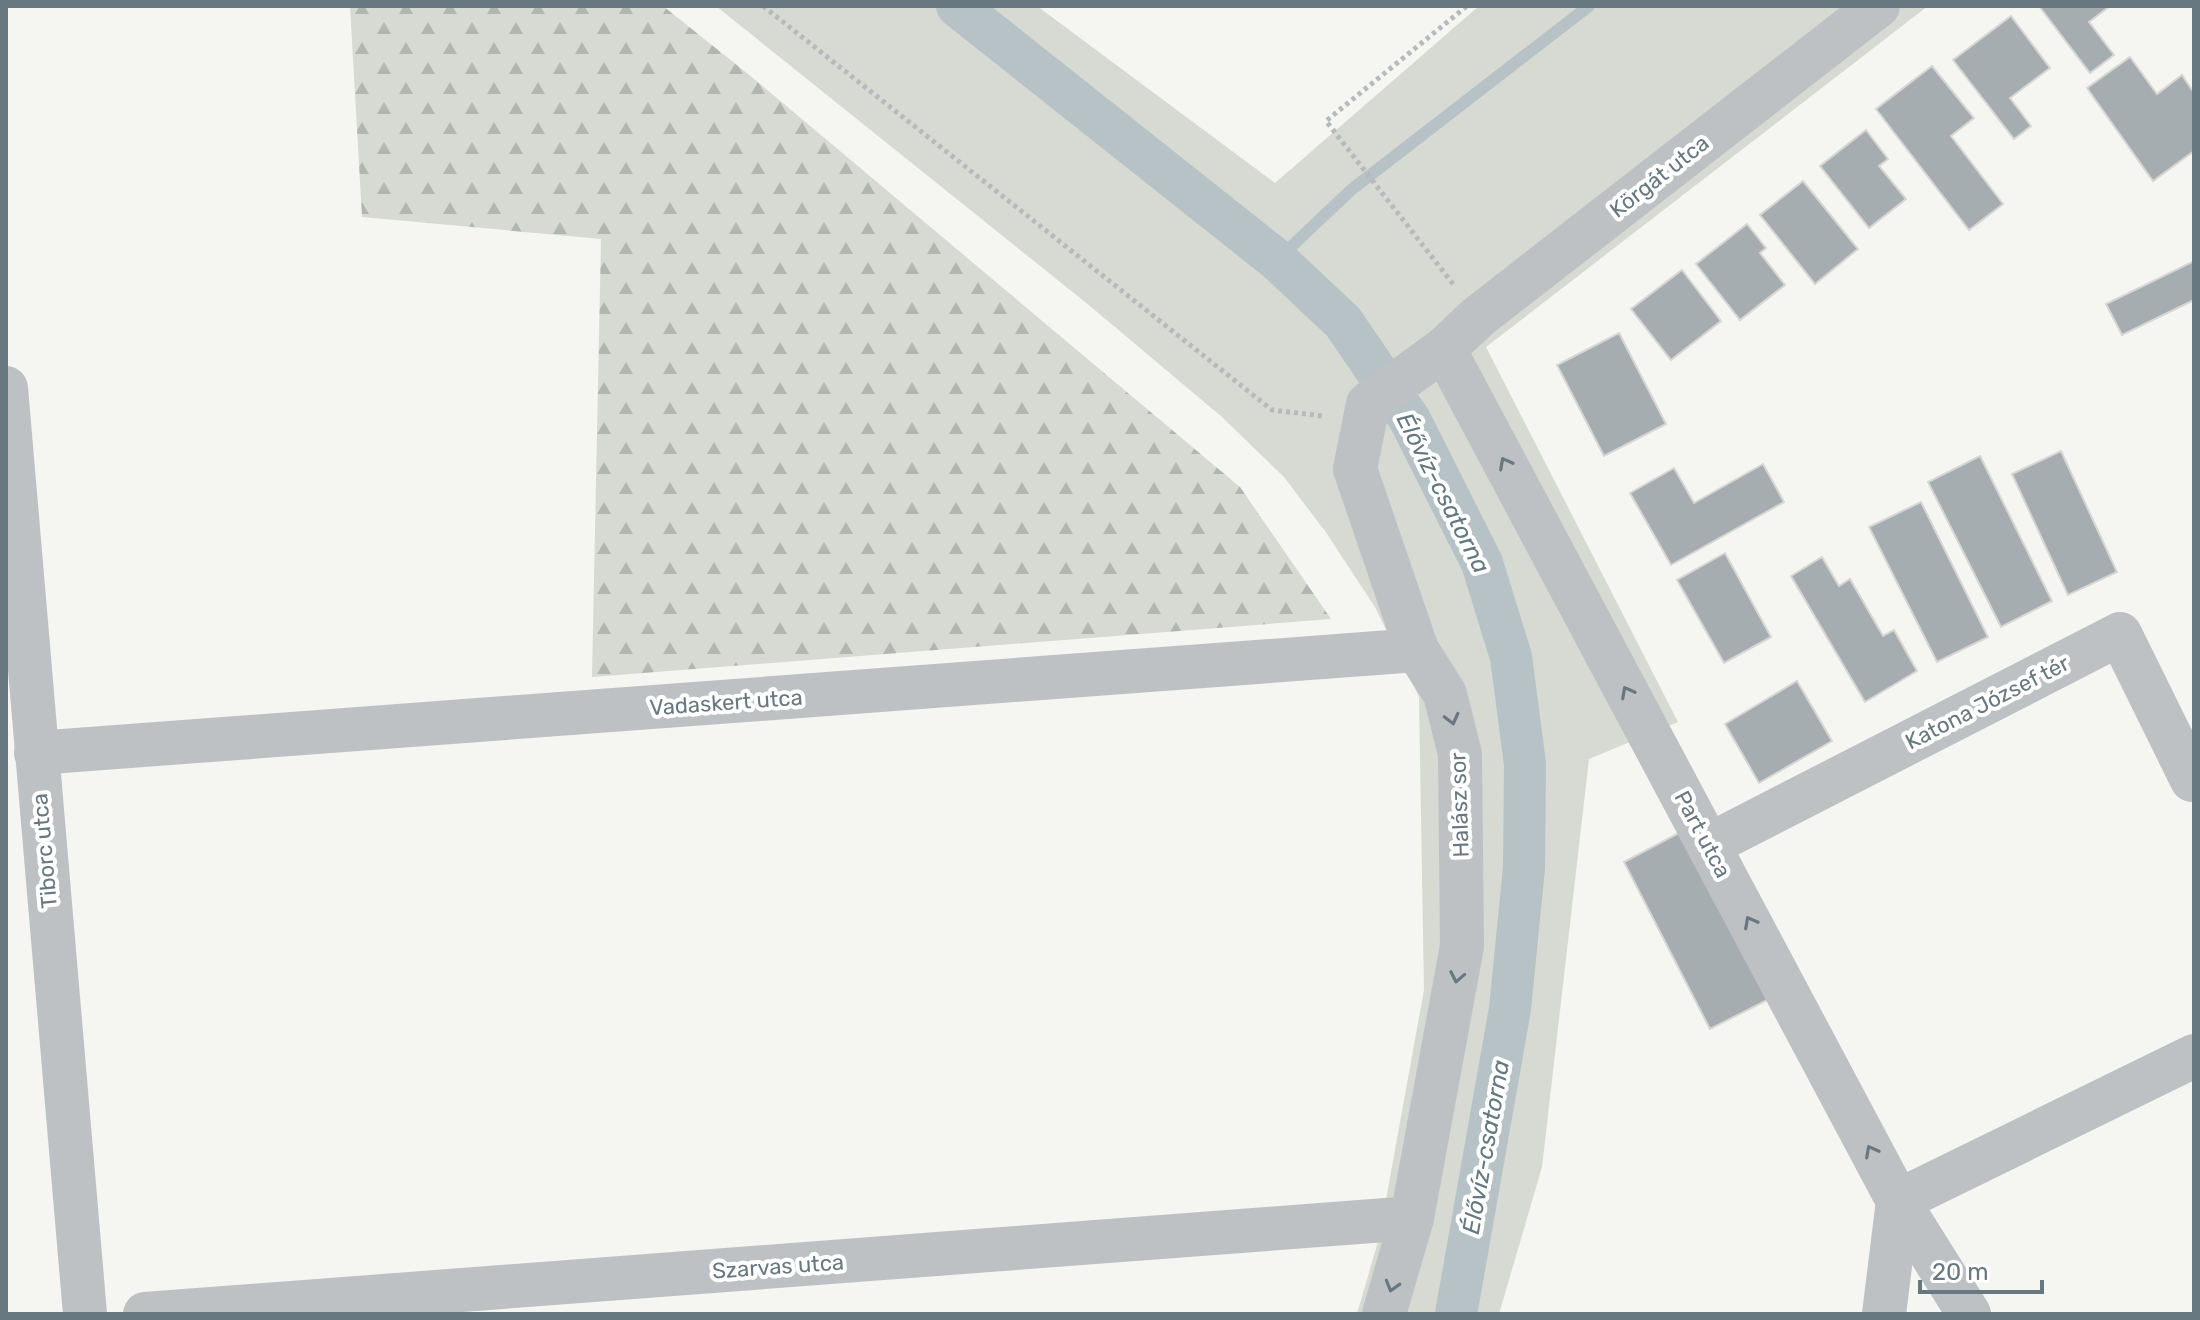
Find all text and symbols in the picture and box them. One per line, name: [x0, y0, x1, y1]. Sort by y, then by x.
street label: Körgát utca: [1604, 129, 1714, 224]
water label: Élővíz-csatorna: [1391, 408, 1495, 578]
one-way arrow: [1499, 456, 1514, 471]
street label: Katona József tér: [1901, 649, 2074, 755]
street label: Vadaskert utca: [649, 684, 803, 721]
one-way arrow: [1622, 686, 1637, 700]
one-way arrow: [1443, 711, 1460, 725]
street label: Halász sor: [1444, 751, 1475, 858]
street label: Part utca: [1668, 786, 1737, 882]
street label: Tiborc utca: [26, 792, 63, 910]
one-way arrow: [1744, 915, 1759, 930]
one-way arrow: [1449, 971, 1466, 984]
water label: Élővíz-csatorna: [1457, 1058, 1515, 1236]
one-way arrow: [1866, 1145, 1881, 1160]
scale bar: [1920, 1244, 2042, 1294]
street label: Szarvas utca: [711, 1248, 845, 1285]
text: 20 m: [1932, 1258, 1989, 1286]
one-way arrow: [1385, 1279, 1401, 1293]

